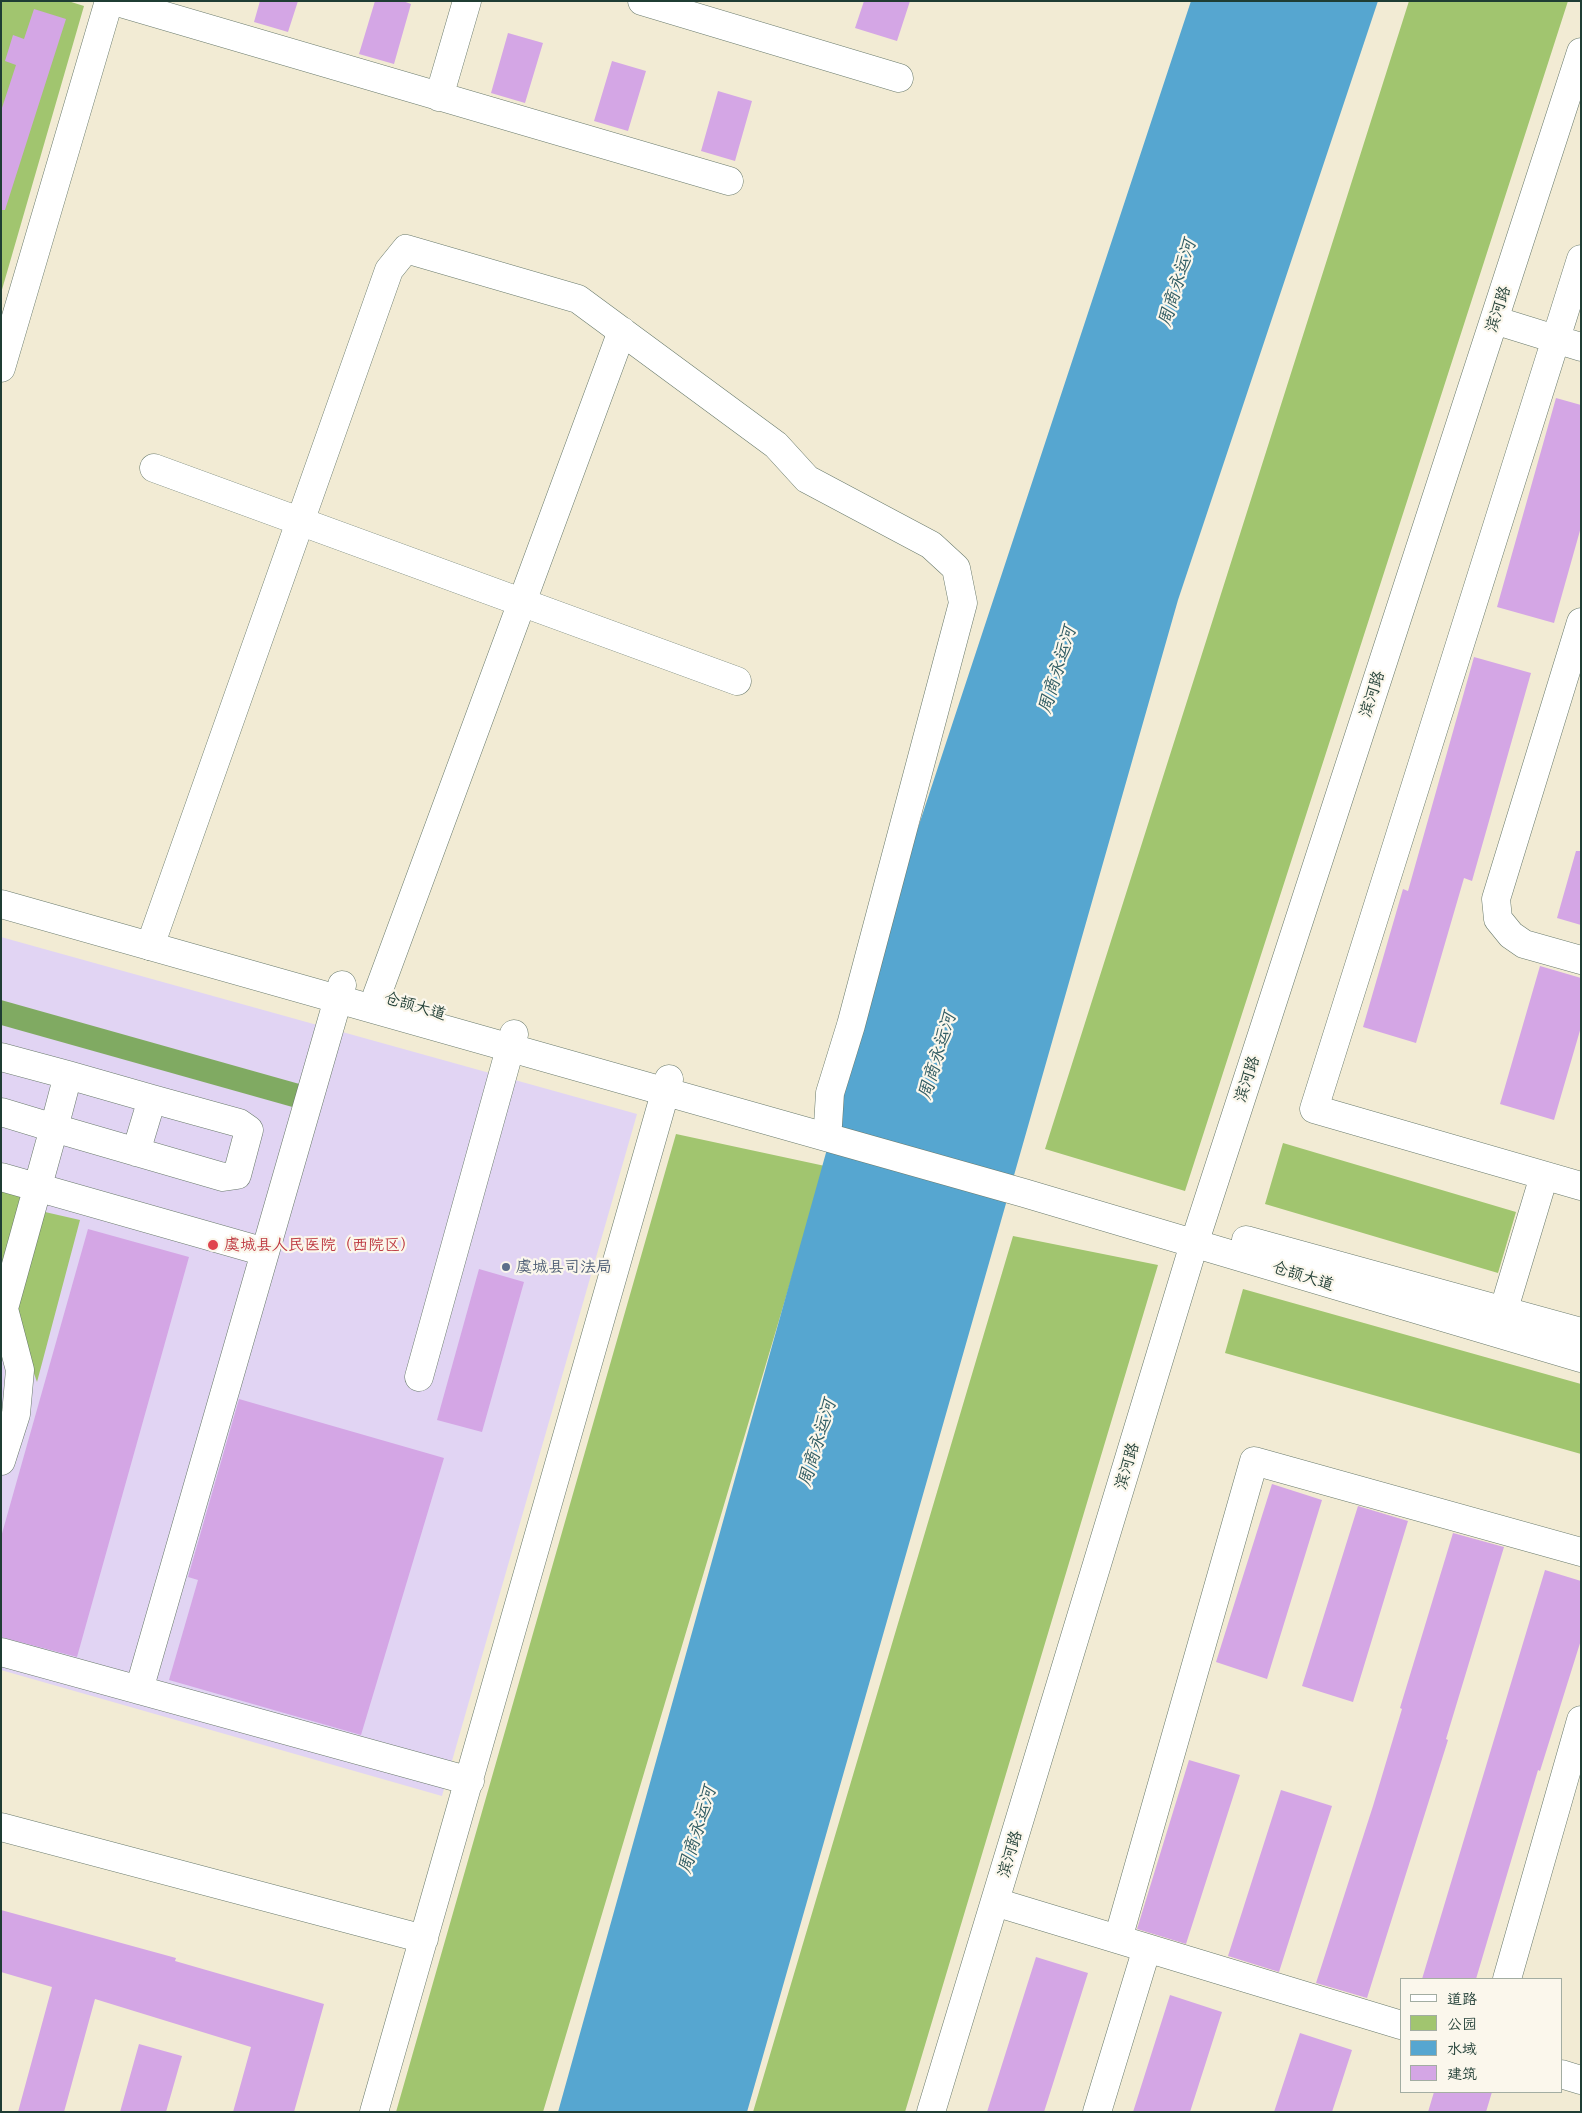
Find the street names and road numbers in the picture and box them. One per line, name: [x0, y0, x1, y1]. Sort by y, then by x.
street label: 滨河路: [1481, 283, 1515, 335]
street label: 滨河路: [1355, 668, 1389, 720]
street label: 仓颉大道: [382, 988, 448, 1024]
street label: 滨河路: [1230, 1053, 1264, 1105]
street label: 仓颉大道: [1270, 1257, 1336, 1295]
street label: 滨河路: [1111, 1440, 1143, 1492]
street label: 滨河路: [994, 1828, 1026, 1880]

